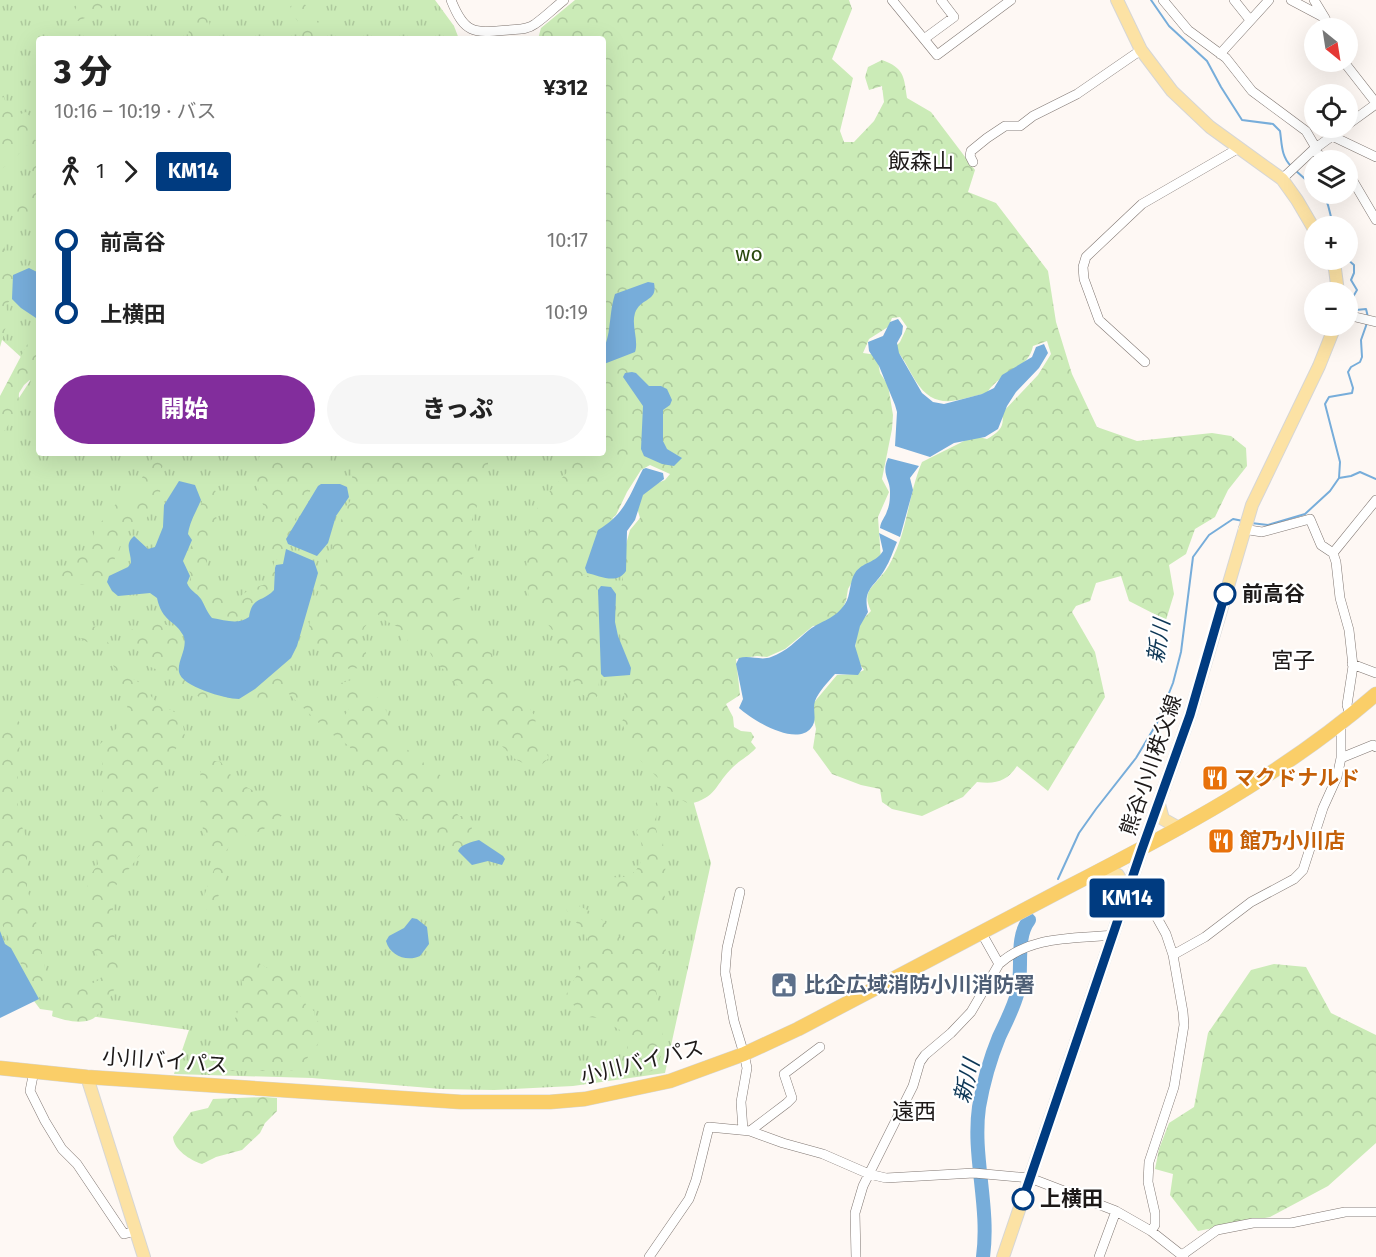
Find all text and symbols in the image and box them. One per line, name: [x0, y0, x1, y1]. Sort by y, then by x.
north arrow: [1304, 18, 1358, 72]
map controls: [1304, 18, 1358, 336]
text: 3 分: [54, 52, 112, 92]
text: ¥312: [543, 74, 588, 101]
button: locate: [1304, 84, 1358, 138]
text: 10:16 – 10:19 · バス: [54, 99, 217, 123]
district label: 飯森山: [888, 148, 954, 175]
button: layers: [1304, 150, 1358, 204]
icon: walk: [54, 155, 87, 188]
icon: forward: [114, 155, 147, 188]
text: KM14: [168, 158, 219, 184]
text: 1: [96, 159, 105, 183]
button: +: [1304, 216, 1358, 270]
text: 10:17: [547, 228, 588, 252]
text: 前高谷: [100, 229, 166, 256]
park label: wo: [735, 241, 763, 267]
button: −: [1304, 282, 1358, 336]
text: 10:19: [545, 300, 588, 324]
text: 上横田: [100, 301, 166, 328]
button: 開始: [54, 375, 315, 444]
button: きっぷ: [327, 375, 588, 444]
place label: 前高谷: [1242, 581, 1305, 607]
marker: 前高谷: [1214, 583, 1236, 605]
water label: 新川: [1142, 615, 1176, 665]
district label: 宮子: [1271, 647, 1315, 674]
street label: 熊谷小川秩父線: [1115, 691, 1187, 839]
restaurant icon: マクドナルド: [1200, 763, 1230, 793]
place label: マクドナルド: [1234, 765, 1360, 791]
restaurant icon: 館乃小川店: [1206, 826, 1236, 856]
place label: 館乃小川店: [1240, 828, 1345, 854]
line badge: KM14: [1085, 878, 1169, 918]
text: KM14: [1101, 885, 1153, 911]
public building icon: 比企広域消防小川消防署: [769, 970, 799, 1000]
place label: 比企広域消防小川消防署: [804, 972, 1035, 998]
street label: 小川バイパス: [578, 1034, 706, 1090]
street label: 小川バイパス: [101, 1044, 229, 1078]
water label: 新川: [948, 1055, 985, 1106]
district label: 遠西: [892, 1098, 936, 1125]
place label: 上横田: [1040, 1186, 1103, 1212]
marker: 上横田: [1012, 1188, 1034, 1210]

